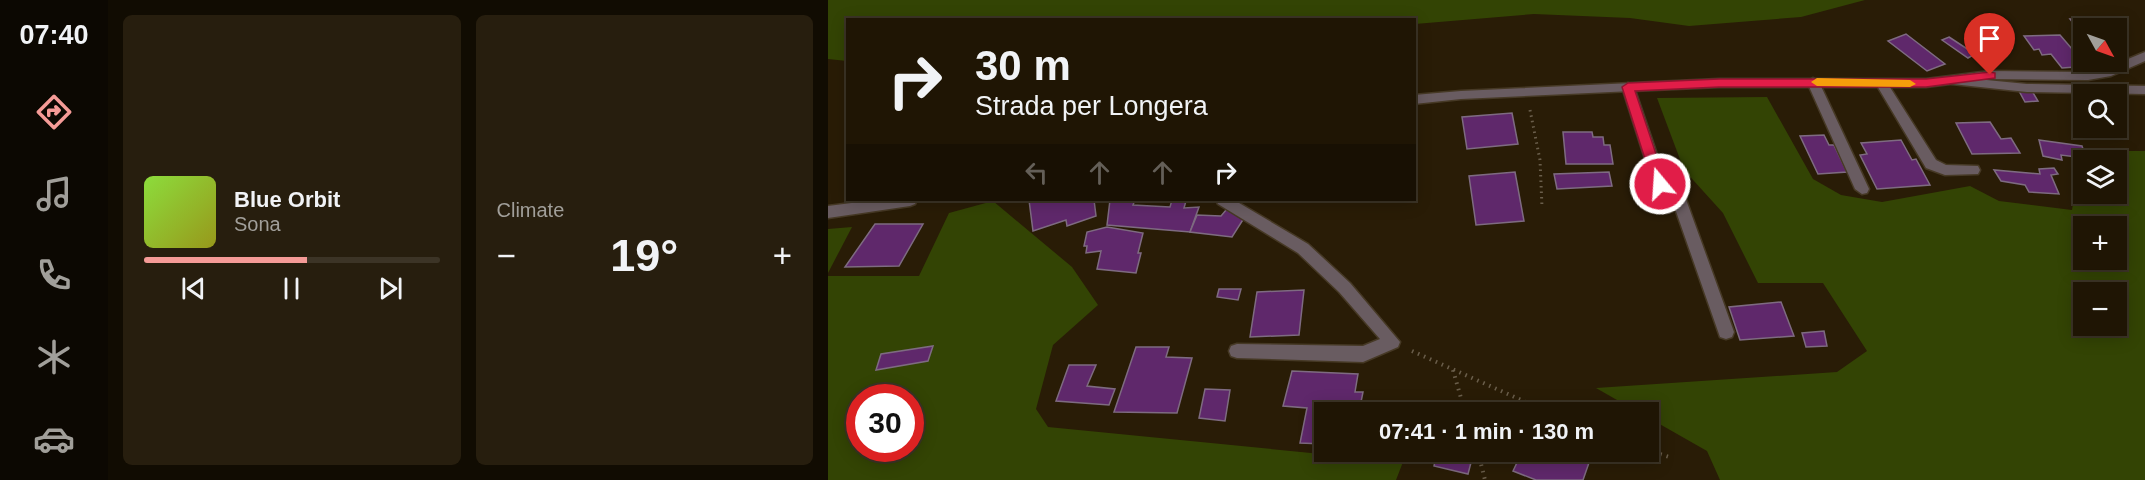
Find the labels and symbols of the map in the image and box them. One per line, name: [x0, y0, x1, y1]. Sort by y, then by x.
pin: [1964, 13, 2015, 75]
north arrow: [2073, 18, 2127, 72]
position arrow: [1628, 152, 1692, 216]
speed limit sign: 30: [846, 384, 924, 462]

